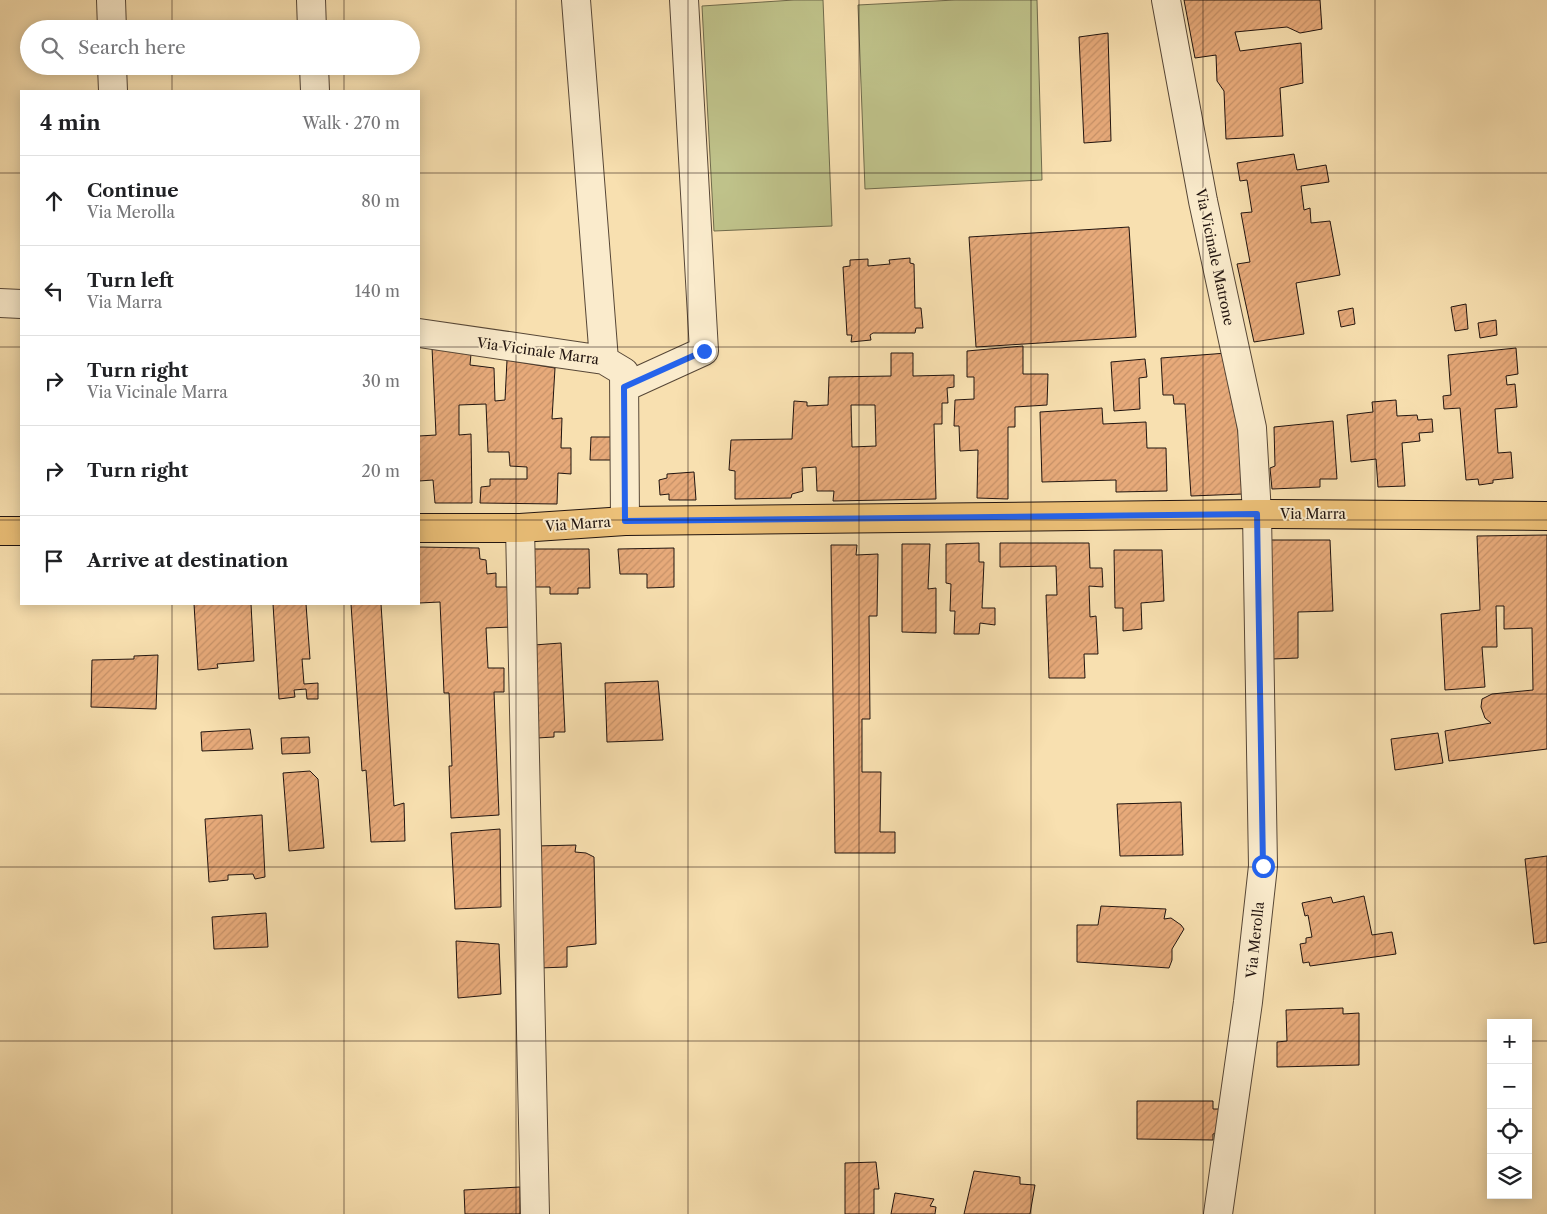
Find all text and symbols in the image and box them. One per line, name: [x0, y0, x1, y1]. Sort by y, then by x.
search box: [20, 20, 420, 75]
icon: search: [38, 34, 66, 62]
text: Search here: [78, 36, 186, 59]
text: 4 min: [40, 110, 101, 135]
text: Walk · 270 m: [302, 113, 400, 133]
text: Continue: [87, 179, 179, 202]
street label: Via Vicinale Matrone: [1191, 186, 1238, 327]
icon: ahead: [40, 187, 68, 215]
text: 80 m: [361, 191, 400, 211]
text: Via Merolla: [87, 202, 175, 222]
text: Turn left: [87, 269, 174, 292]
icon: left: [40, 277, 68, 305]
text: 140 m: [355, 281, 400, 301]
text: Via Marra: [87, 292, 162, 312]
street label: Via Vicinale Marra: [475, 333, 601, 369]
route end: [693, 340, 716, 363]
text: Turn right: [87, 359, 188, 382]
icon: right: [40, 367, 68, 395]
text: 30 m: [362, 371, 400, 391]
text: Via Vicinale Marra: [87, 382, 228, 402]
icon: right: [40, 457, 68, 485]
text: Turn right: [87, 459, 188, 482]
text: 20 m: [361, 461, 400, 481]
street label: Via Marra: [1279, 505, 1347, 523]
street label: Via Marra: [544, 513, 612, 535]
icon: arrive: [40, 547, 68, 575]
text: Arrive at destination: [87, 549, 288, 572]
route start: [1252, 855, 1275, 878]
street label: Via Merolla: [1242, 900, 1268, 980]
map controls: [1487, 1019, 1532, 1199]
button: +: [1487, 1019, 1532, 1064]
button: −: [1487, 1064, 1532, 1109]
button: locate: [1487, 1109, 1532, 1154]
button: layers: [1487, 1154, 1532, 1199]

